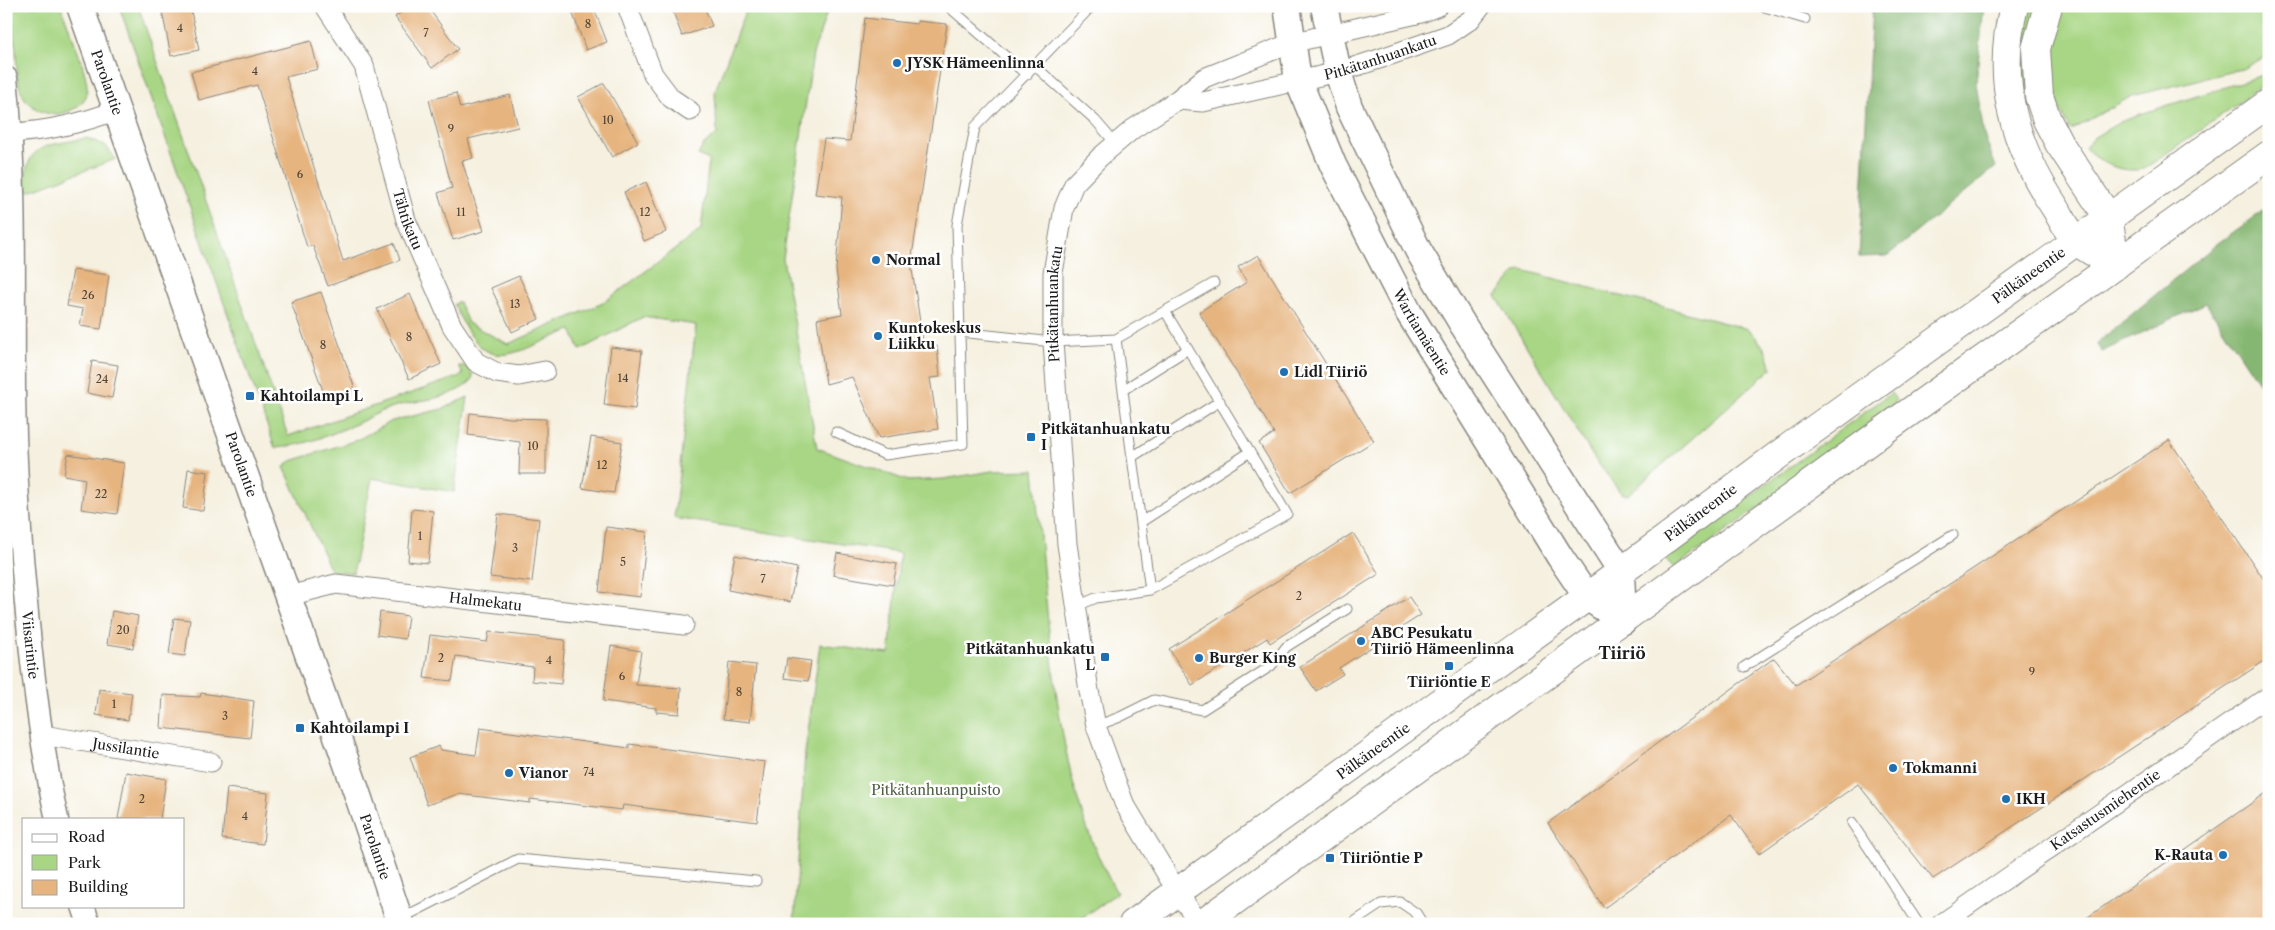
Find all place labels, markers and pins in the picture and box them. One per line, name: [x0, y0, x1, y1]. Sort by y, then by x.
place label: JYSK Hämeenlinna: [904, 54, 1045, 72]
marker: JYSK Hämeenlinna: [891, 57, 903, 69]
place label: Normal: [886, 251, 941, 269]
marker: Normal: [870, 254, 882, 266]
place label: Kuntokeskus Liikku: [888, 319, 981, 353]
marker: Kuntokeskus Liikku: [872, 330, 884, 342]
place label: Lidl Tiiriö: [1294, 363, 1367, 381]
marker: Lidl Tiiriö: [1278, 366, 1290, 378]
place label: Kahtoilampi L: [260, 387, 363, 405]
marker: Kahtoilampi L: [244, 390, 256, 402]
place label: Pitkätanhuankatu I: [1041, 420, 1170, 454]
marker: Pitkätanhuankatu I: [1025, 431, 1037, 443]
place label: ABC Pesukatu Tiiriö Hämeenlinna: [1370, 624, 1515, 658]
marker: ABC Pesukatu Tiiriö Hämeenlinna: [1355, 635, 1367, 647]
place label: Pitkätanhuankatu L: [966, 640, 1095, 674]
place label: Burger King: [1209, 649, 1297, 667]
marker: Pitkätanhuankatu L: [1099, 651, 1111, 663]
marker: Burger King: [1193, 652, 1205, 664]
marker: Tiiriöntie E: [1443, 660, 1455, 672]
place label: Tiiriöntie E: [1407, 673, 1491, 691]
place label: Kahtoilampi I: [310, 719, 409, 737]
marker: Kahtoilampi I: [294, 722, 306, 734]
place label: Tokmanni: [1903, 759, 1977, 777]
marker: Tokmanni: [1887, 762, 1899, 774]
place label: Vianor: [518, 764, 568, 782]
marker: Vianor: [503, 767, 515, 779]
place label: IKH: [2016, 790, 2046, 808]
marker: IKH: [2000, 793, 2012, 805]
place label: K-Rauta: [2154, 846, 2214, 864]
place label: Tiiriöntie P: [1340, 849, 1423, 867]
marker: K-Rauta: [2217, 849, 2229, 861]
marker: Tiiriöntie P: [1324, 852, 1336, 864]

